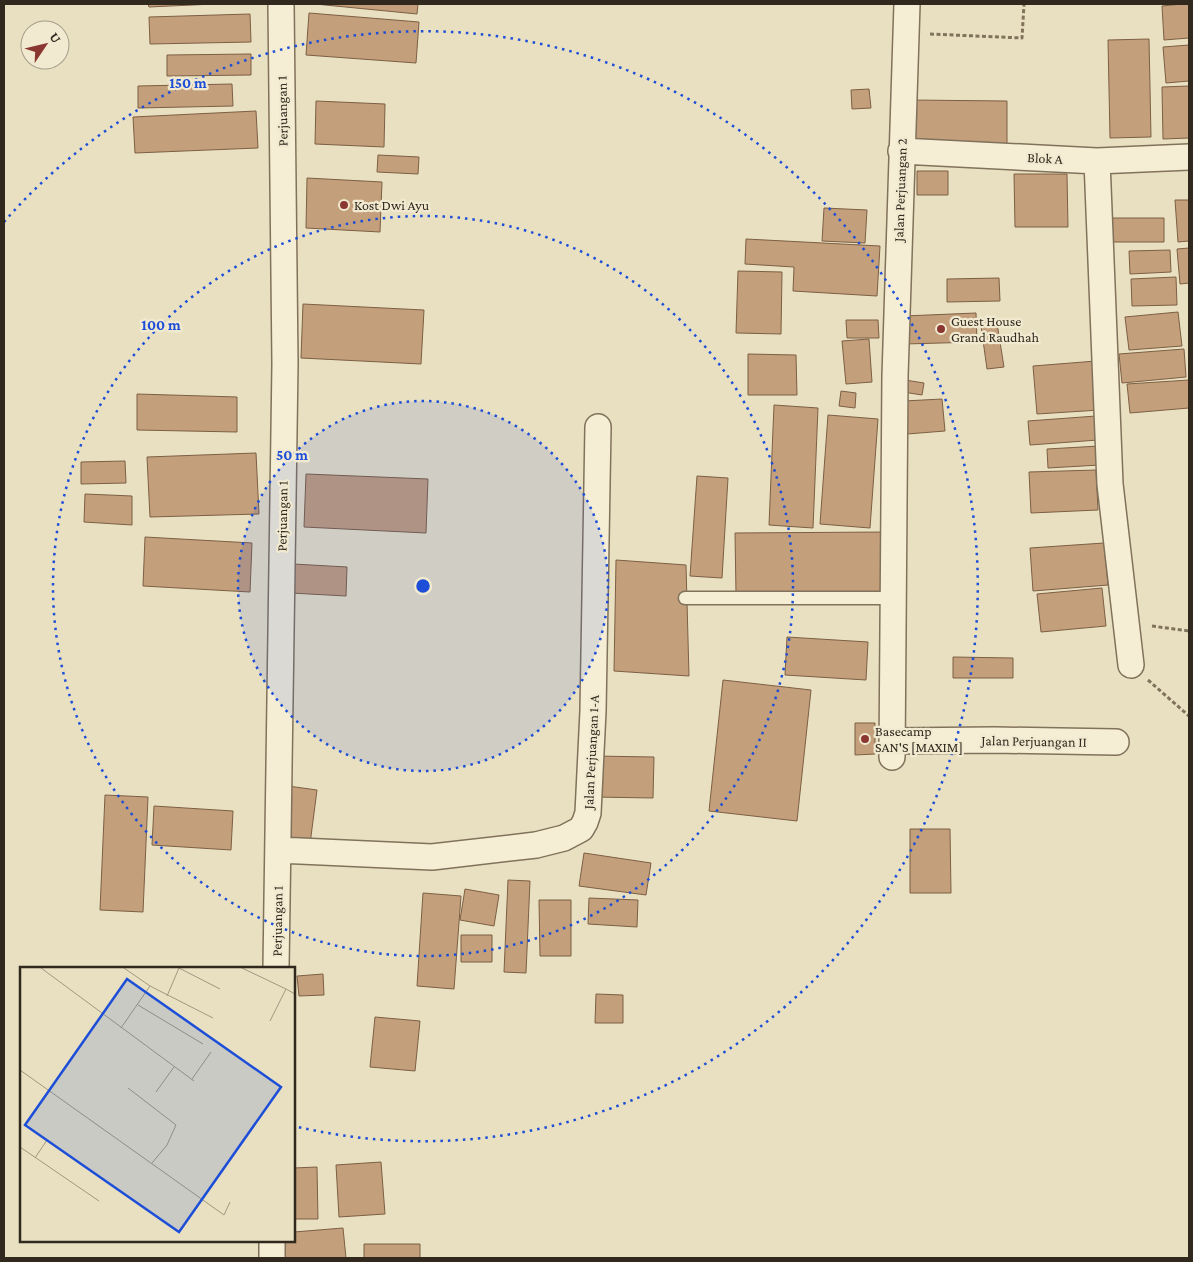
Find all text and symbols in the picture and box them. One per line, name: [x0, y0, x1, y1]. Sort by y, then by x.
north arrow: [20, 20, 70, 70]
text: U: [46, 29, 65, 46]
text: 150 m: [169, 75, 207, 91]
street label: Perjuangan 1: [273, 75, 292, 147]
street label: Jalan Perjuangan 2: [890, 138, 911, 244]
street label: Blok A: [1027, 149, 1063, 167]
place label: Kost Dwi Ayu: [354, 197, 430, 213]
marker: Kost Dwi Ayu: [338, 199, 350, 211]
place label: Guest House Grand Raudhah: [951, 313, 1039, 345]
text: 100 m: [141, 317, 181, 333]
marker: Guest House Grand Raudhah: [935, 323, 947, 335]
text: 50 m: [276, 447, 308, 463]
street label: Perjuangan 1: [273, 480, 292, 552]
centre of rings: [414, 577, 432, 595]
street label: Jalan Perjuangan 1-A: [580, 694, 603, 812]
place label: Basecamp SAN'S [MAXIM]: [875, 723, 963, 755]
street label: Jalan Perjuangan II: [979, 732, 1087, 751]
marker: Basecamp SAN'S [MAXIM]: [859, 733, 871, 745]
street label: Perjuangan 1: [268, 885, 287, 957]
inset map: [20, 967, 295, 1242]

